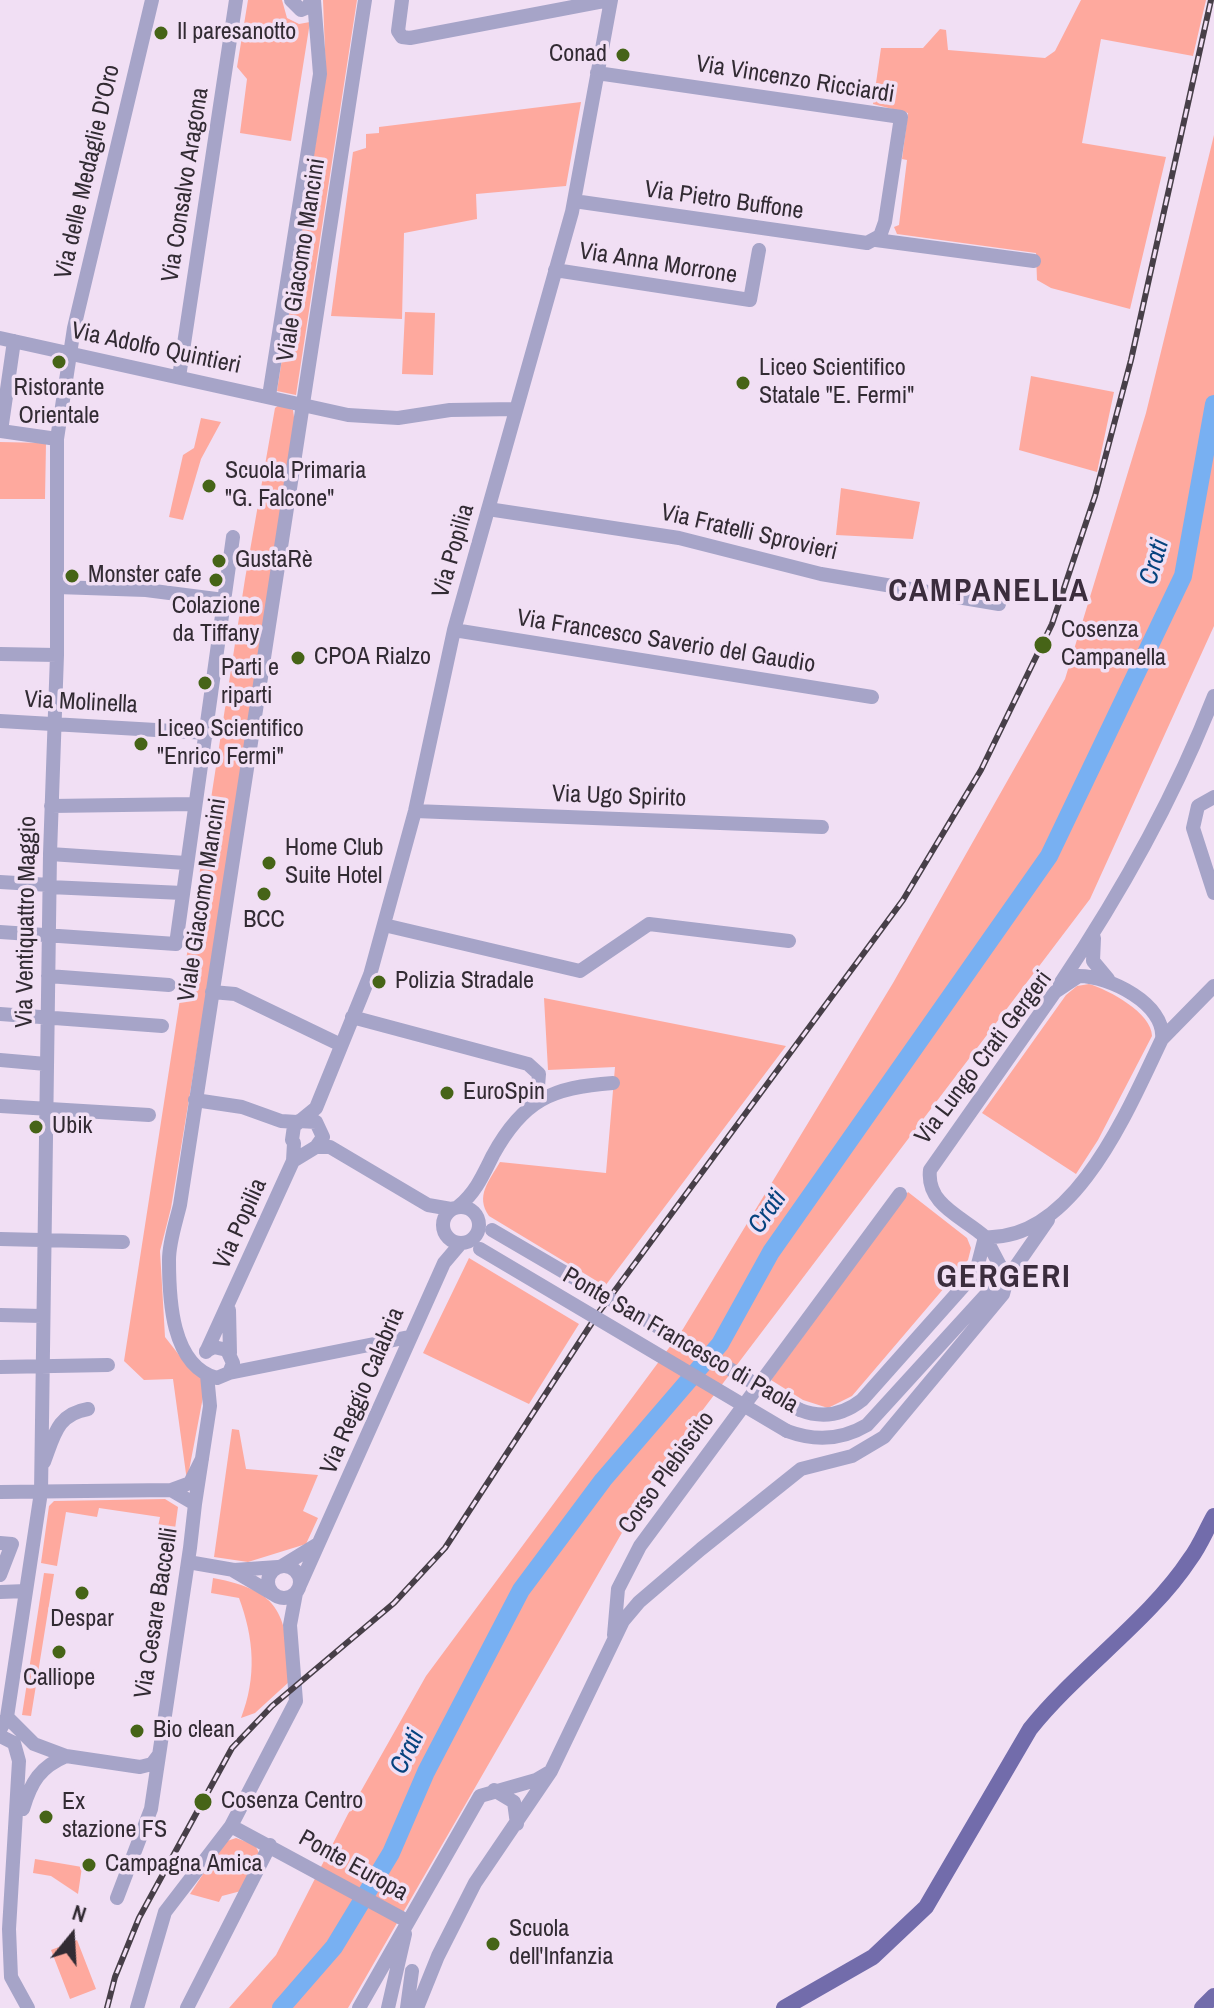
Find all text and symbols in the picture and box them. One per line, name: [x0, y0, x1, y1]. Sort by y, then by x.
place label: Il paresanotto: [177, 19, 296, 47]
marker: Il paresanotto: [152, 24, 170, 42]
place label: Conad: [549, 41, 607, 69]
marker: Conad: [614, 46, 632, 64]
street label: Via Vincenzo Ricciardi: [694, 50, 896, 110]
street label: Via delle Medaglie D'Oro: [49, 62, 127, 282]
street label: Via Consalvo Aragona: [156, 86, 216, 284]
street label: Viale Giacomo Mancini: [272, 156, 332, 364]
street label: Via Pietro Buffone: [643, 176, 805, 226]
street label: Via Anna Morrone: [577, 237, 739, 291]
street label: Via Adolfo Quintieri: [69, 317, 243, 381]
marker: Ristorante Orientale: [50, 353, 68, 371]
place label: Liceo Scientifico Statale "E. Fermi": [759, 355, 914, 411]
marker: Liceo Scientifico Statale "E. Fermi": [734, 374, 752, 392]
place label: Ristorante Orientale: [14, 375, 104, 431]
place label: Scuola Primaria "G. Falcone": [225, 458, 366, 514]
marker: Scuola Primaria "G. Falcone": [200, 477, 218, 495]
street label: Via Fratelli Sprovieri: [658, 499, 840, 567]
street label: Via Popilia: [427, 501, 481, 601]
water label: Crati: [1133, 535, 1177, 589]
place label: GustaRè: [235, 547, 313, 575]
marker: GustaRè: [210, 552, 228, 570]
place label: Monster cafe: [88, 562, 202, 590]
marker: Monster cafe: [63, 567, 81, 585]
marker: Colazione da Tiffany: [207, 571, 225, 589]
district label: CAMPANELLA: [888, 573, 1090, 611]
place label: Colazione da Tiffany: [172, 593, 260, 649]
street label: Via Francesco Saverio del Gaudio: [515, 604, 817, 680]
place label: Cosenza Campanella: [1061, 617, 1166, 673]
marker: Cosenza Campanella: [1032, 634, 1054, 656]
place label: CPOA Rialzo: [314, 644, 431, 672]
marker: CPOA Rialzo: [289, 649, 307, 667]
place label: Parti e riparti: [221, 655, 279, 711]
marker: Parti e riparti: [196, 674, 214, 692]
street label: Via Molinella: [24, 686, 138, 720]
place label: Liceo Scientifico "Enrico Fermi": [157, 716, 304, 772]
marker: Liceo Scientifico "Enrico Fermi": [132, 735, 150, 753]
street label: Via Ugo Spirito: [551, 780, 687, 814]
street label: Viale Giacomo Mancini: [173, 796, 233, 1004]
street label: Via Ventiquattro Maggio: [11, 816, 43, 1028]
place label: Home Club Suite Hotel: [285, 835, 383, 891]
marker: Home Club Suite Hotel: [260, 854, 278, 872]
marker: BCC: [255, 885, 273, 903]
place label: BCC: [243, 907, 285, 935]
street label: Via Lungo Crati Gergeri: [909, 966, 1059, 1150]
place label: Polizia Stradale: [395, 968, 534, 996]
marker: Polizia Stradale: [370, 973, 388, 991]
place label: EuroSpin: [463, 1079, 545, 1107]
marker: EuroSpin: [438, 1084, 456, 1102]
place label: Ubik: [52, 1113, 92, 1141]
marker: Ubik: [27, 1118, 45, 1136]
street label: Via Popilia: [208, 1174, 274, 1274]
water label: Crati: [742, 1184, 794, 1240]
district label: GERGERI: [936, 1259, 1072, 1297]
street label: Ponte San Francesco di Paola: [557, 1262, 803, 1420]
street label: Via Reggio Calabria: [315, 1303, 411, 1479]
street label: Corso Plebiscito: [613, 1406, 721, 1540]
street label: Via Cesare Baccelli: [129, 1526, 185, 1700]
marker: Despar: [73, 1584, 91, 1602]
place label: Despar: [50, 1606, 114, 1634]
marker: Calliope: [50, 1643, 68, 1661]
place label: Calliope: [23, 1665, 95, 1693]
place label: Bio clean: [153, 1717, 235, 1745]
marker: Bio clean: [128, 1722, 146, 1740]
water label: Crati: [384, 1724, 432, 1780]
place label: Cosenza Centro: [221, 1788, 363, 1816]
place label: Ex stazione FS: [62, 1789, 167, 1845]
marker: Cosenza Centro: [192, 1791, 214, 1813]
marker: Ex stazione FS: [37, 1808, 55, 1826]
street label: Ponte Europa: [293, 1824, 413, 1908]
place label: Campagna Amica: [105, 1851, 263, 1879]
marker: Campagna Amica: [80, 1856, 98, 1874]
north arrow: [32, 1896, 112, 1976]
text: N: [69, 1897, 90, 1929]
place label: Scuola dell'Infanzia: [509, 1916, 613, 1972]
marker: Scuola dell'Infanzia: [484, 1935, 502, 1953]

